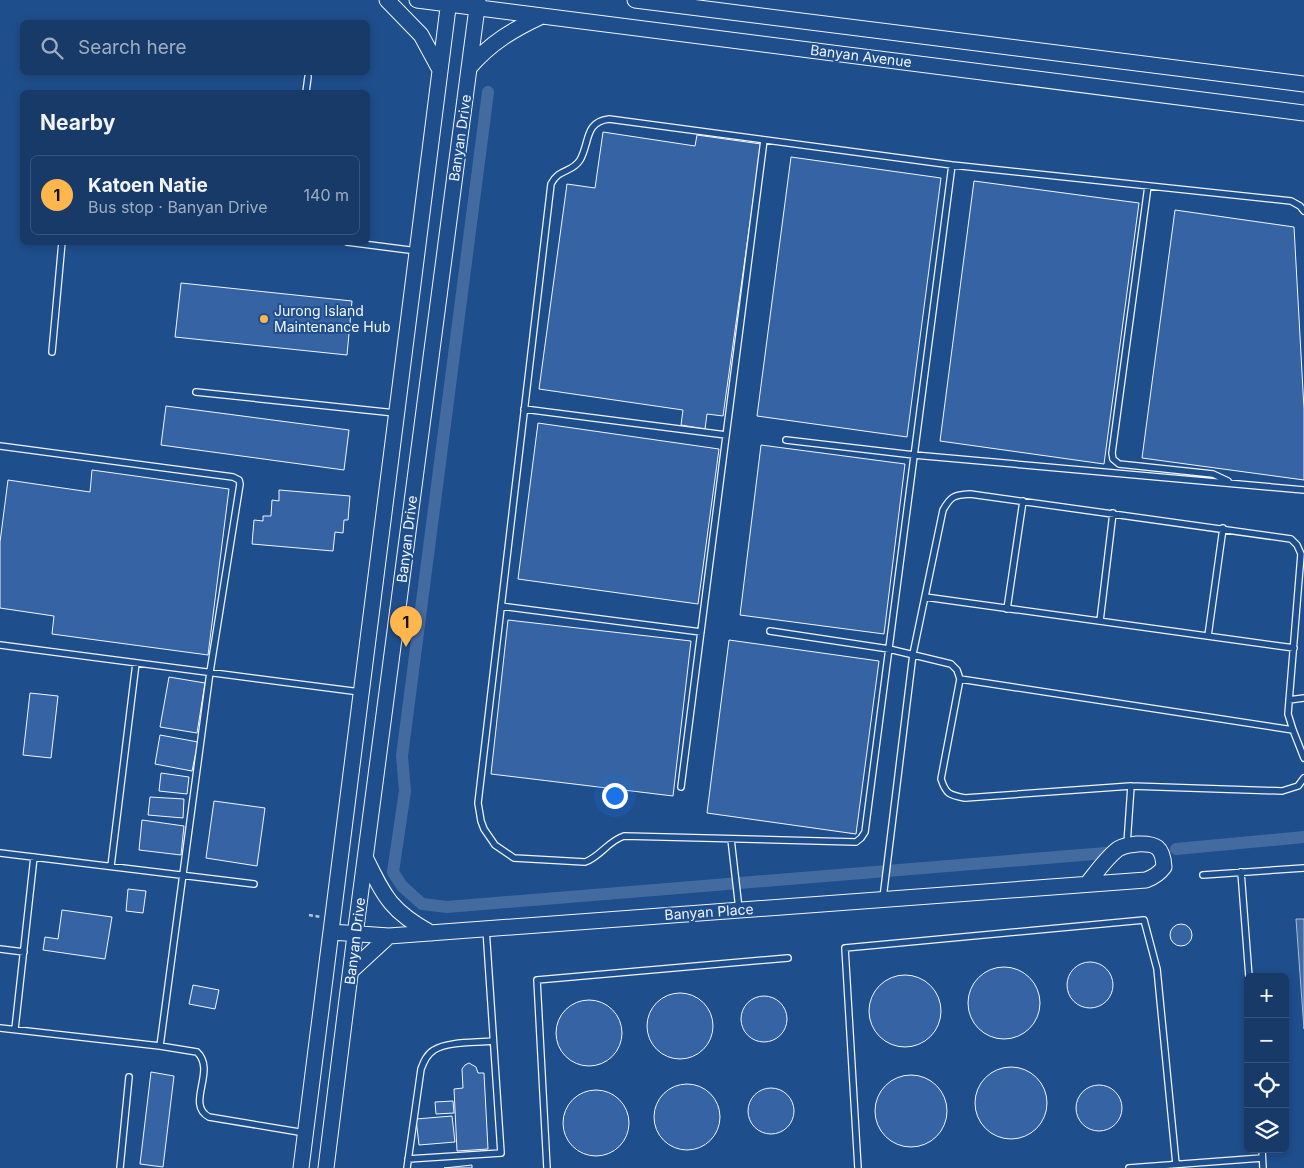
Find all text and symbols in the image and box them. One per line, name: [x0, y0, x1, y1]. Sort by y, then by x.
search box: [20, 20, 370, 75]
icon: search: [38, 34, 66, 62]
text: Search here: [78, 36, 187, 59]
street label: Banyan Avenue: [809, 41, 913, 70]
street label: Banyan Drive: [445, 93, 474, 183]
text: Nearby: [40, 110, 115, 135]
text: Katoen Natie: [88, 174, 208, 197]
text: 1: [54, 185, 60, 205]
text: 140 m: [304, 185, 349, 205]
text: Bus stop · Banyan Drive: [88, 197, 268, 217]
place label: Jurong Island Maintenance Hub: [274, 302, 391, 335]
marker: Jurong Island Maintenance Hub: [258, 313, 270, 325]
street label: Banyan Drive: [393, 494, 420, 583]
pin: 1: [390, 606, 422, 647]
your location: [602, 783, 628, 809]
street label: Banyan Drive: [341, 896, 368, 985]
street label: Banyan Place: [664, 900, 754, 923]
map controls: [1244, 973, 1289, 1153]
button: +: [1244, 973, 1289, 1018]
button: −: [1244, 1018, 1289, 1063]
button: locate: [1244, 1063, 1289, 1108]
button: layers: [1244, 1108, 1289, 1153]

